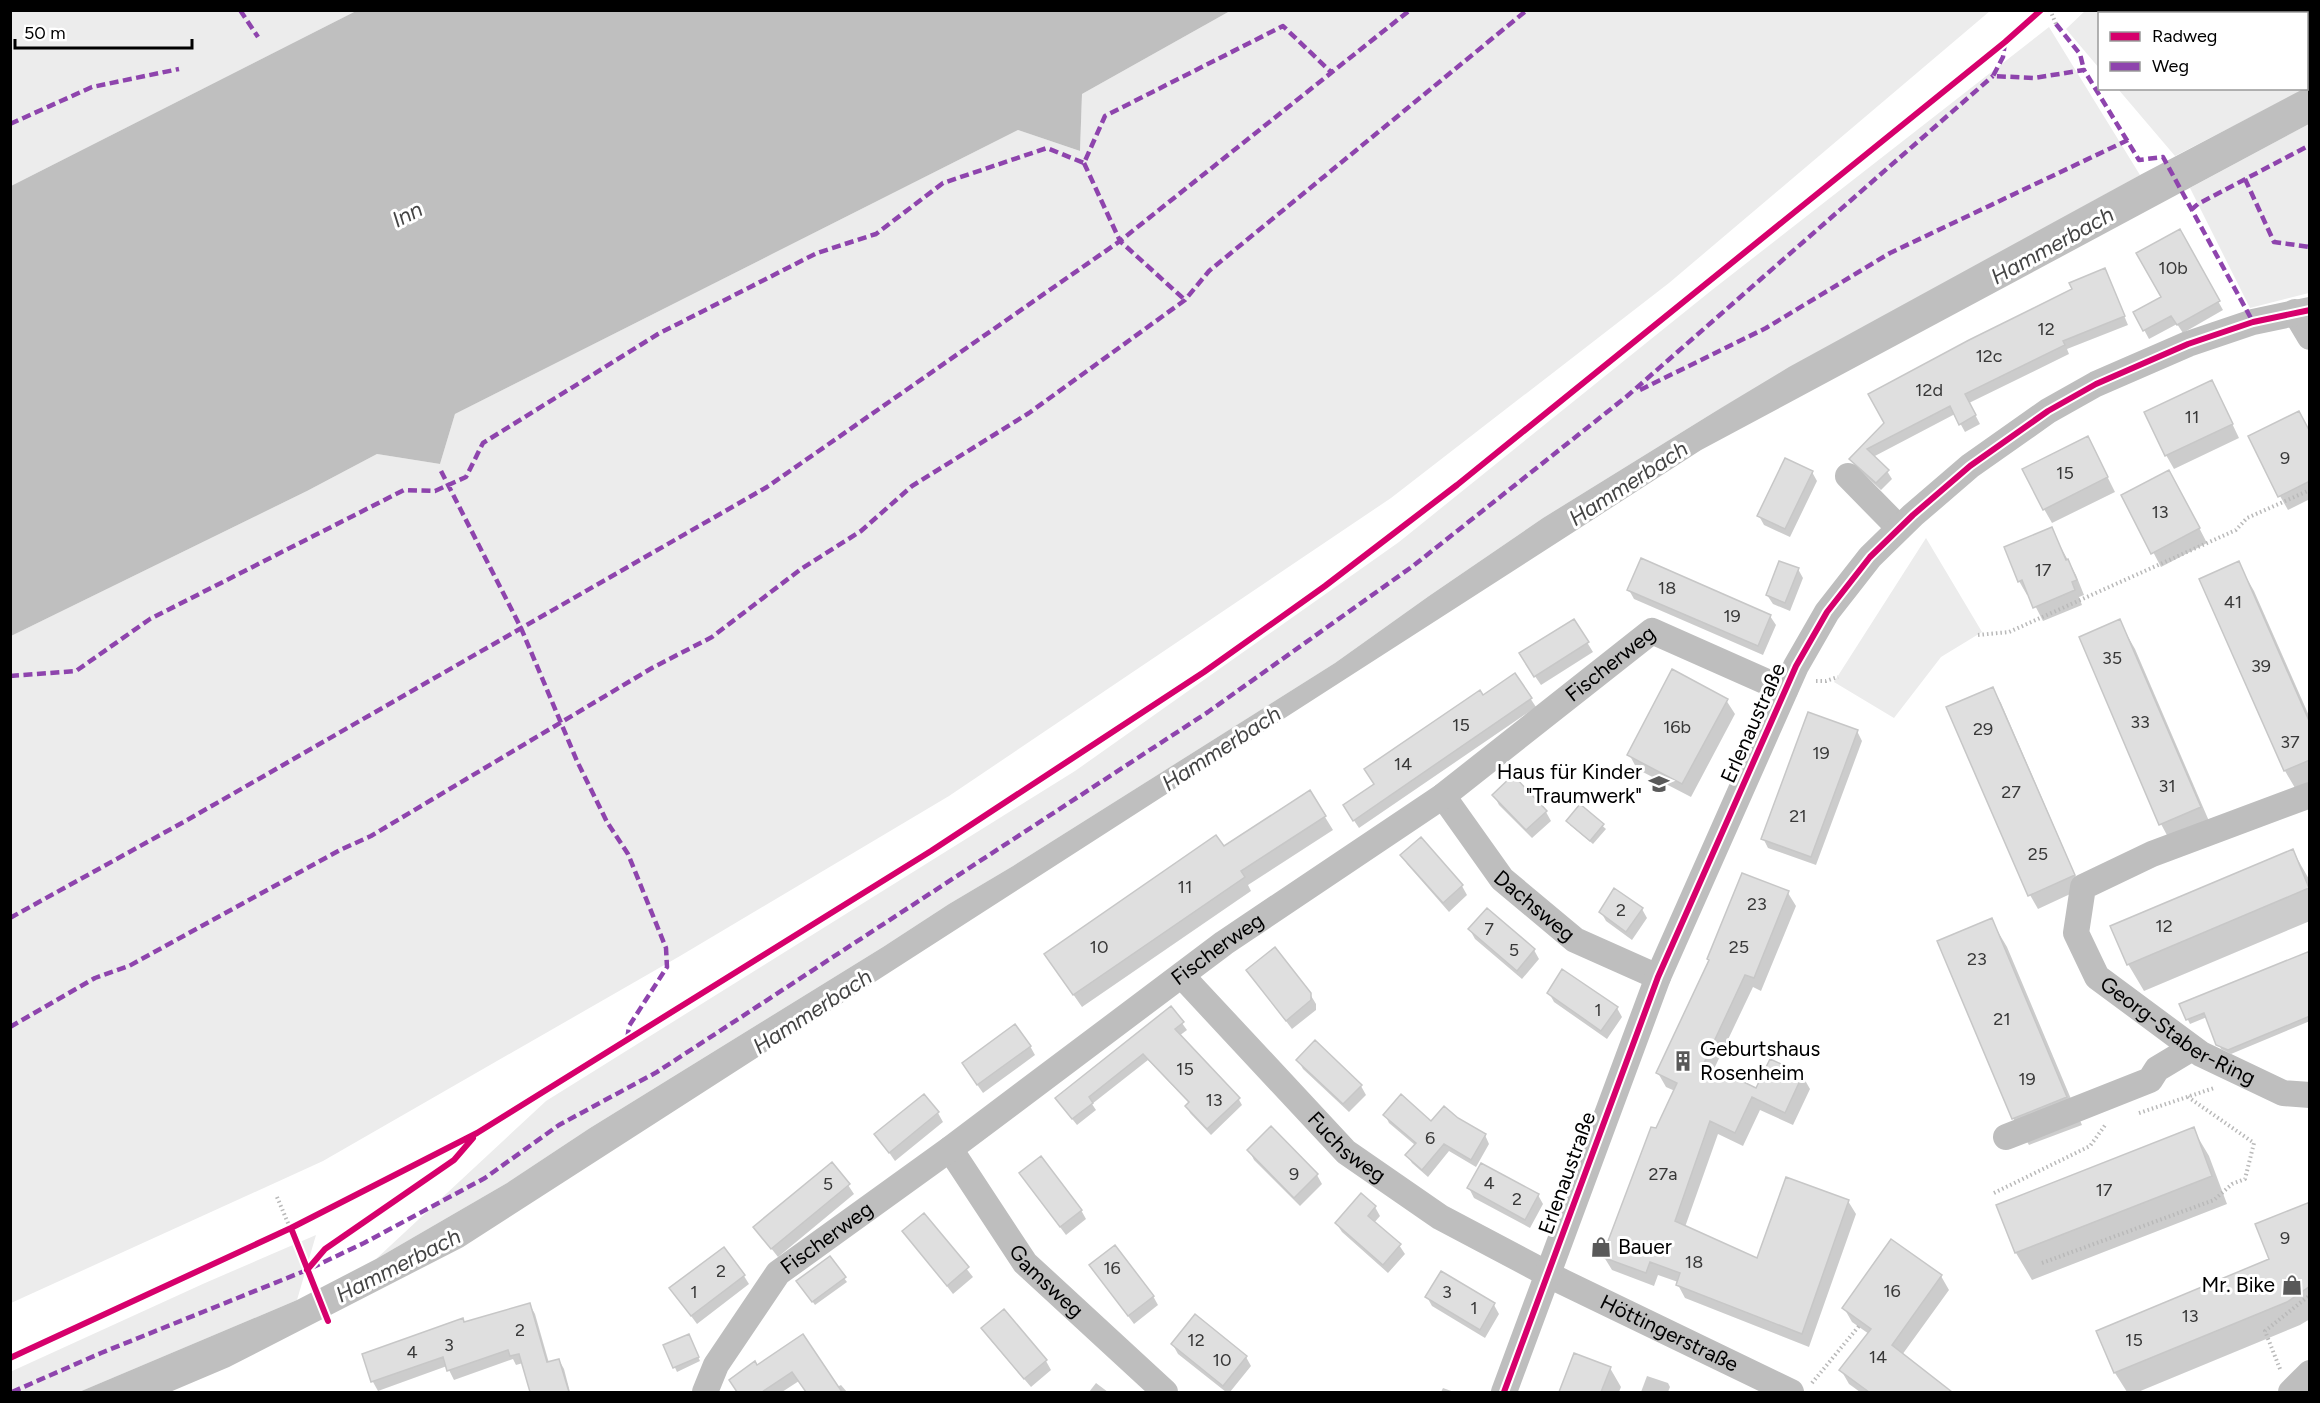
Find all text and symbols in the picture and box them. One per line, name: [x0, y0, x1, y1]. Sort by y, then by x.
scale bar: [15, 12, 192, 50]
legend: [2098, 12, 2308, 90]
text: 50 m: [24, 22, 66, 44]
text: Radweg: [2152, 25, 2217, 47]
text: Weg: [2152, 55, 2189, 77]
water label: Inn: [388, 195, 427, 233]
water label: Hammerbach: [1986, 201, 2118, 290]
house number: 10b: [2158, 257, 2188, 279]
house number: 12: [2037, 318, 2055, 340]
house number: 12c: [1975, 345, 2003, 367]
house number: 12d: [1915, 379, 1943, 401]
house number: 11: [2185, 406, 2199, 428]
water label: Hammerbach: [1564, 435, 1693, 532]
house number: 9: [2280, 447, 2290, 469]
house number: 15: [2056, 462, 2074, 484]
house number: 13: [2151, 501, 2169, 523]
house number: 17: [2034, 559, 2052, 581]
house number: 18: [1658, 577, 1676, 599]
house number: 41: [2224, 591, 2242, 613]
house number: 19: [1723, 605, 1741, 627]
street label: Fischerweg: [1560, 620, 1660, 707]
house number: 35: [2102, 647, 2122, 669]
house number: 39: [2251, 655, 2271, 677]
street label: Erlenaustraße: [1715, 659, 1790, 787]
water label: Hammerbach: [1157, 700, 1286, 797]
house number: 33: [2130, 711, 2150, 733]
house number: 15: [1452, 714, 1470, 736]
house number: 16b: [1663, 716, 1691, 738]
house number: 29: [1973, 718, 1993, 740]
house number: 37: [2280, 731, 2300, 753]
house number: 19: [1812, 742, 1830, 764]
house number: 14: [1394, 753, 1412, 775]
place label: Haus für Kinder "Traumwerk": [1497, 759, 1642, 808]
school or university icon: Haus für Kinder "Traumwerk": [1647, 772, 1671, 796]
house number: 31: [2158, 775, 2176, 797]
house number: 27: [2001, 781, 2021, 803]
house number: 21: [1789, 805, 1807, 827]
house number: 25: [2028, 843, 2048, 865]
street label: Dachsweg: [1489, 865, 1580, 947]
house number: 11: [1178, 876, 1192, 898]
house number: 23: [1747, 893, 1767, 915]
house number: 2: [1616, 899, 1626, 921]
street label: Fischerweg: [1166, 907, 1268, 990]
house number: 12: [2155, 915, 2173, 937]
house number: 7: [1484, 918, 1494, 940]
house number: 10: [1090, 936, 1108, 958]
house number: 25: [1729, 936, 1749, 958]
house number: 5: [1509, 939, 1519, 961]
house number: 23: [1967, 948, 1987, 970]
water label: Hammerbach: [748, 963, 877, 1060]
street label: Georg-Staber-Ring: [2096, 971, 2260, 1090]
house number: 1: [1594, 999, 1602, 1021]
house number: 21: [1993, 1008, 2011, 1030]
place label: Geburtshaus Rosenheim: [1700, 1036, 1820, 1085]
building icon: Geburtshaus Rosenheim: [1671, 1049, 1695, 1073]
house number: 15: [1176, 1058, 1194, 1080]
house number: 19: [2018, 1068, 2036, 1090]
house number: 13: [1205, 1089, 1223, 1111]
street label: Fuchsweg: [1303, 1106, 1391, 1188]
street label: Erlenaustraße: [1533, 1108, 1600, 1238]
house number: 6: [1425, 1127, 1435, 1149]
house number: 9: [1289, 1163, 1299, 1185]
house number: 27a: [1649, 1163, 1677, 1185]
house number: 4: [1483, 1172, 1495, 1194]
house number: 5: [823, 1173, 833, 1195]
house number: 17: [2095, 1179, 2113, 1201]
house number: 2: [1512, 1188, 1522, 1210]
street label: Fischerweg: [775, 1196, 877, 1279]
water label: Hammerbach: [331, 1222, 465, 1308]
house number: 9: [2280, 1227, 2290, 1249]
place label: Bauer: [1618, 1234, 1672, 1259]
shop icon: Bauer: [1589, 1235, 1613, 1259]
street label: Gamsweg: [1004, 1239, 1089, 1322]
house number: 18: [1685, 1251, 1703, 1273]
house number: 16: [1103, 1257, 1121, 1279]
house number: 2: [716, 1260, 726, 1282]
place label: Mr. Bike: [2201, 1272, 2275, 1297]
shop icon: Mr. Bike: [2280, 1273, 2304, 1297]
house number: 16: [1883, 1280, 1901, 1302]
house number: 1: [690, 1281, 698, 1303]
house number: 3: [1442, 1281, 1452, 1303]
street label: Höttingerstraße: [1596, 1289, 1743, 1377]
house number: 1: [1470, 1297, 1478, 1319]
house number: 13: [2181, 1305, 2199, 1327]
house number: 2: [515, 1319, 525, 1341]
house number: 12: [1187, 1329, 1205, 1351]
house number: 15: [2125, 1329, 2143, 1351]
house number: 3: [444, 1334, 454, 1356]
house number: 4: [406, 1341, 418, 1363]
house number: 14: [1869, 1346, 1887, 1368]
house number: 10: [1213, 1349, 1231, 1371]

